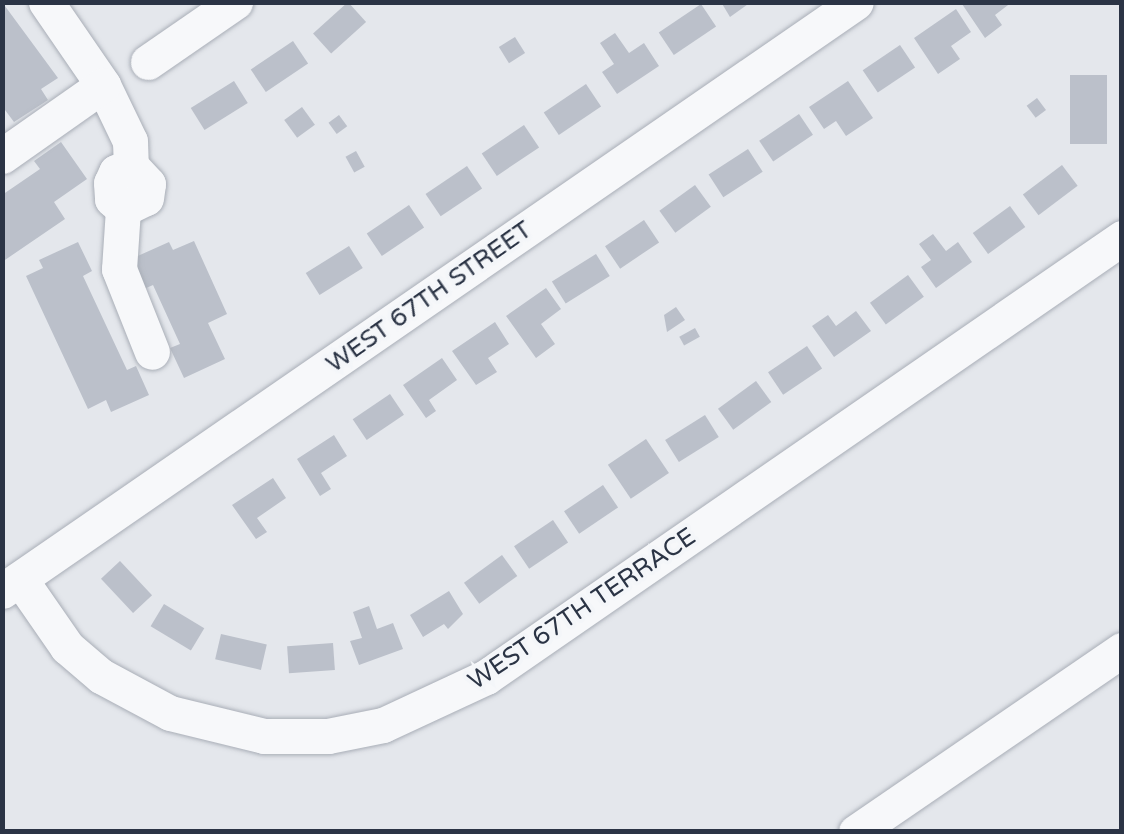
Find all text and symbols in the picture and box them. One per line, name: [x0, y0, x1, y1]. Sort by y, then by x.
street label: WEST 67TH STREET: [320, 215, 538, 379]
street label: WEST 67TH TERRACE: [463, 522, 701, 696]

